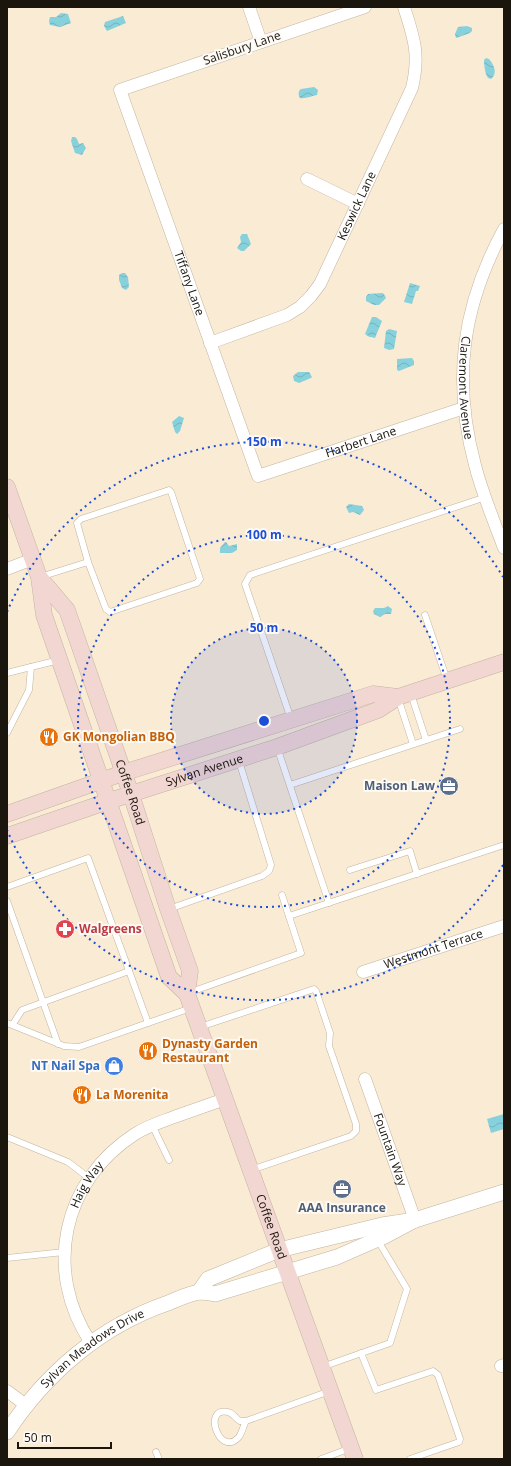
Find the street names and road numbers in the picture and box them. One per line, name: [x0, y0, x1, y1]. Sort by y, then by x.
street label: Salisbury Lane: [201, 26, 283, 69]
street label: Keswick Lane: [333, 168, 380, 243]
street label: Tiffany Lane: [170, 248, 209, 318]
street label: Claremont Avenue: [455, 335, 478, 441]
street label: Harbert Lane: [323, 422, 399, 461]
street label: Sylvan Avenue: [163, 749, 245, 790]
street label: Coffee Road: [112, 757, 149, 827]
street label: Westmont Terrace: [381, 924, 485, 973]
street label: Fountain Way: [370, 1111, 412, 1189]
street label: Haig Way: [66, 1157, 108, 1211]
street label: Coffee Road: [252, 1192, 291, 1261]
street label: Sylvan Meadows Drive: [36, 1304, 147, 1391]

